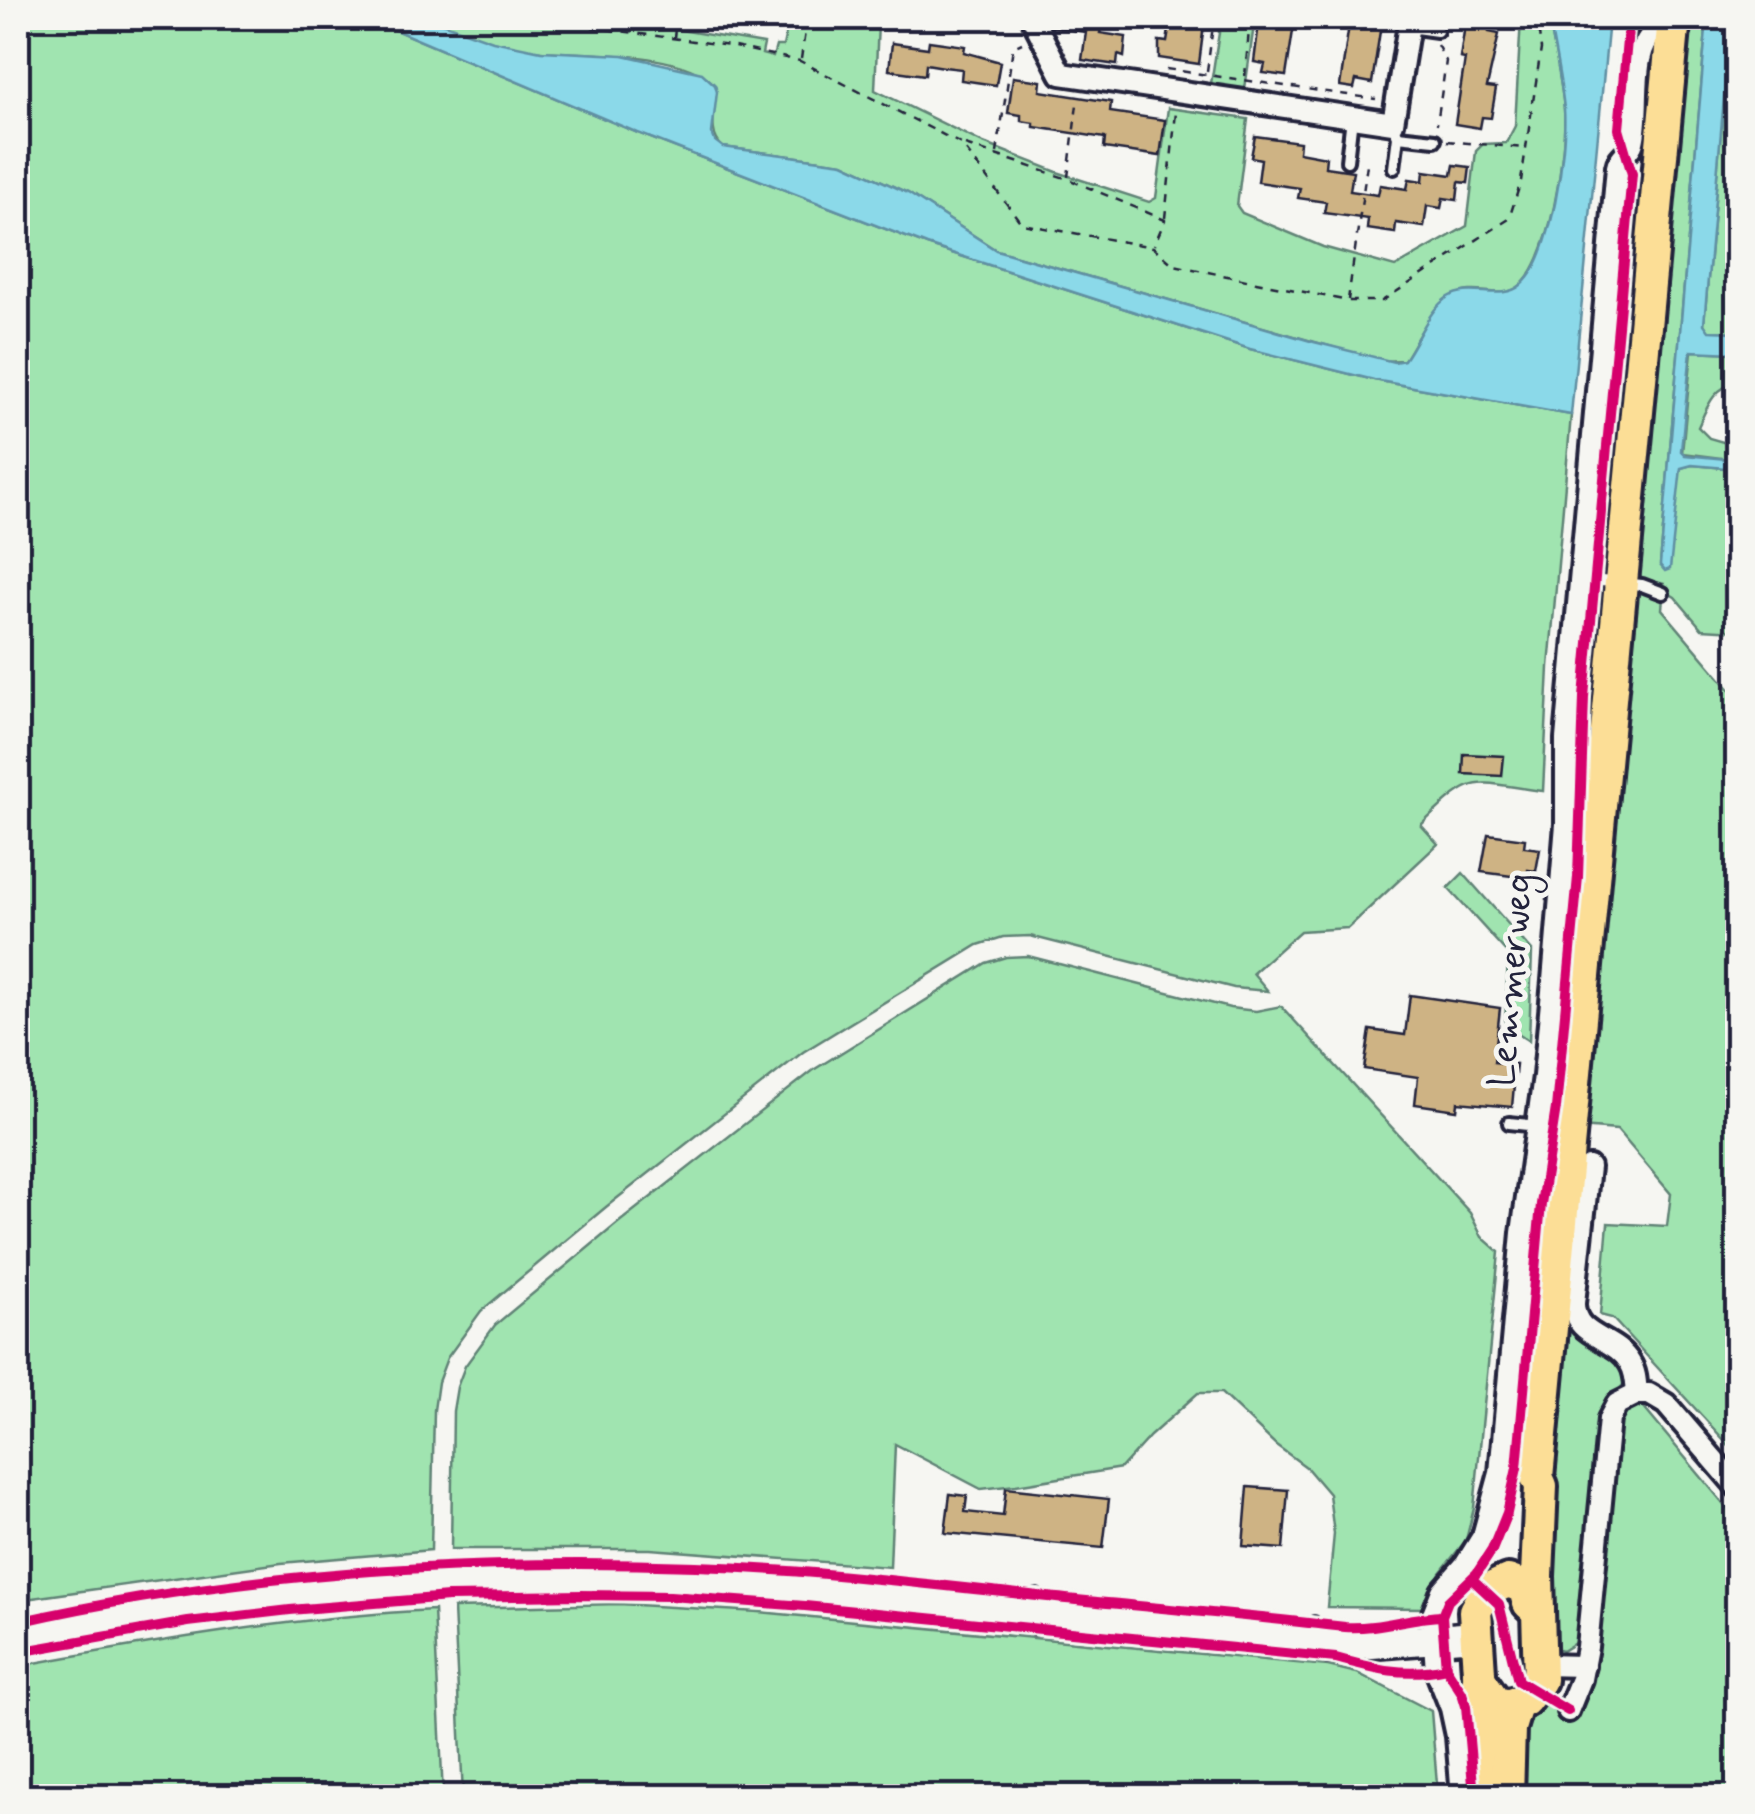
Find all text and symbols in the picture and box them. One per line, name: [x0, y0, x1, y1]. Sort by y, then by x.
street label: Lemmerweg: [1478, 871, 1550, 1089]

